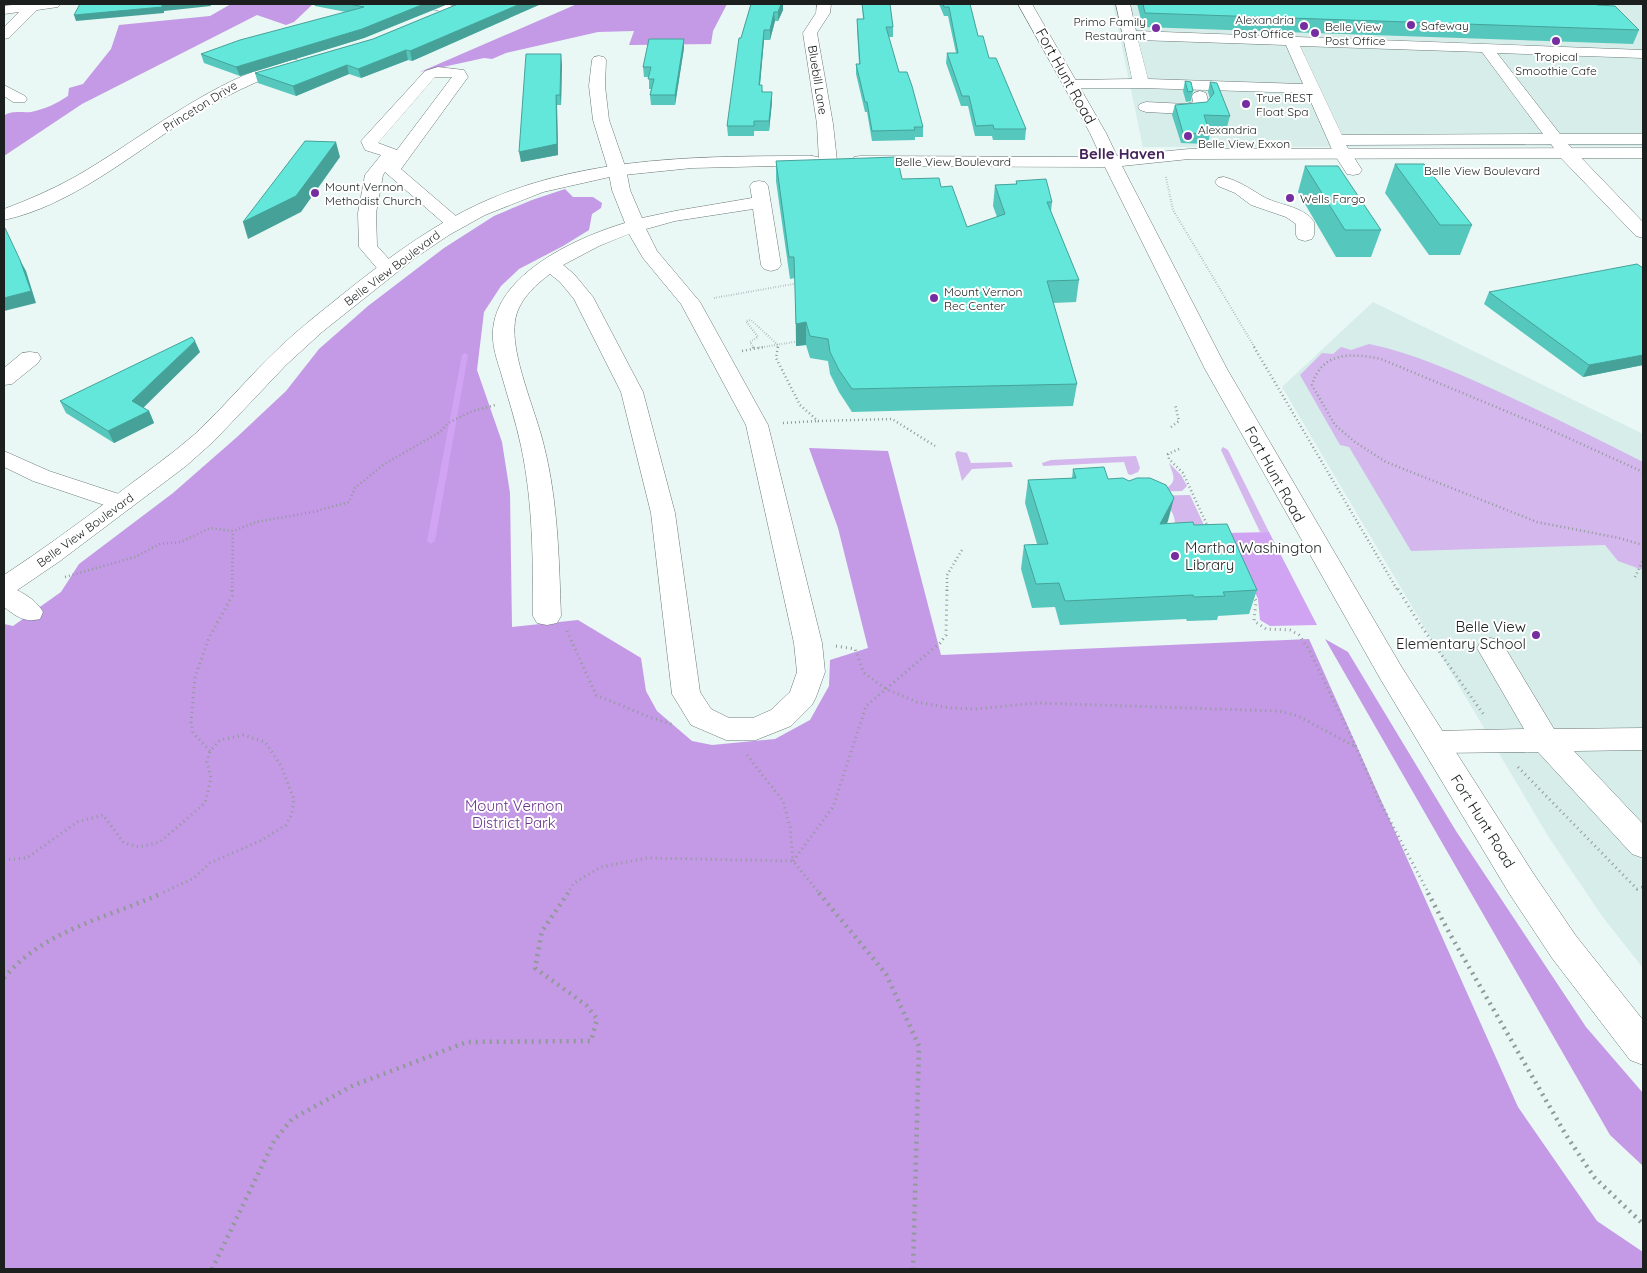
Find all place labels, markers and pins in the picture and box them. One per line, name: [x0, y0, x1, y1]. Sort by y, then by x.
place label: Alexandria Post Office: [1233, 12, 1294, 41]
place label: Primo Family Restaurant: [1073, 14, 1146, 43]
place label: Safeway: [1421, 18, 1469, 33]
place label: Belle View Post Office: [1325, 19, 1386, 48]
marker: Safeway: [1405, 19, 1417, 31]
marker: Alexandria Post Office: [1298, 20, 1310, 32]
marker: Primo Family Restaurant: [1150, 22, 1162, 34]
marker: Belle View Post Office: [1309, 27, 1321, 39]
marker: Tropical Smoothie Cafe: [1550, 35, 1562, 47]
place label: Tropical Smoothie Cafe: [1515, 49, 1597, 78]
place label: True REST Float Spa: [1256, 90, 1313, 119]
marker: True REST Float Spa: [1240, 98, 1252, 110]
place label: Alexandria Belle View Exxon: [1198, 122, 1290, 151]
marker: Alexandria Belle View Exxon: [1182, 130, 1194, 142]
place label: Mount Vernon Methodist Church: [325, 179, 422, 208]
marker: Mount Vernon Methodist Church: [309, 187, 321, 199]
place label: Wells Fargo: [1300, 191, 1365, 206]
marker: Wells Fargo: [1284, 192, 1296, 204]
place label: Mount Vernon Rec Center: [944, 284, 1023, 313]
marker: Mount Vernon Rec Center: [928, 292, 940, 304]
place label: Martha Washington Library: [1185, 538, 1322, 574]
marker: Martha Washington Library: [1169, 550, 1181, 562]
place label: Belle View Elementary School: [1396, 617, 1526, 653]
marker: Belle View Elementary School: [1530, 629, 1542, 641]

